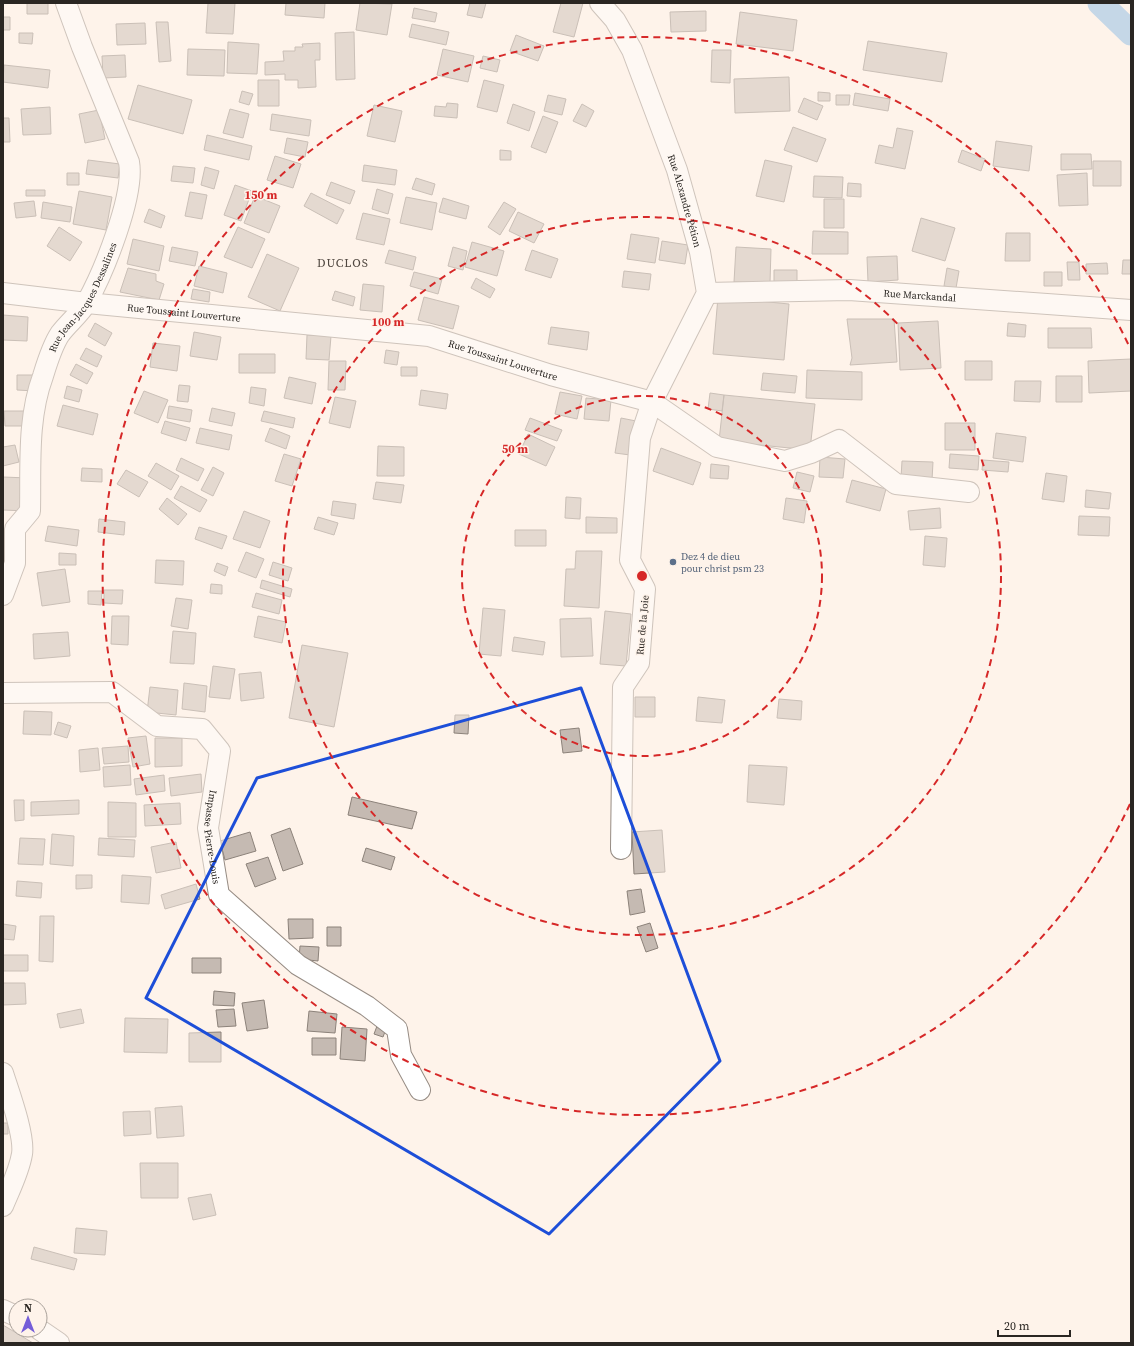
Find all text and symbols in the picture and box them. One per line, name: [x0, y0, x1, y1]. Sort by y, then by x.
street label: Rue Alexandre Pétion: [665, 152, 704, 249]
text: 150 m: [245, 187, 278, 203]
street label: Rue Jean-Jacques Dessalines: [46, 241, 120, 354]
district label: DUCLOS: [317, 255, 369, 271]
street label: Rue Marckandal: [883, 286, 956, 305]
street label: Rue Toussaint Louverture: [127, 301, 241, 325]
text: 100 m: [372, 314, 405, 330]
street label: Rue Toussaint Louverture: [447, 337, 559, 384]
text: 50 m: [502, 441, 528, 457]
place label: Dez 4 de dieu pour christ psm 23: [681, 550, 764, 575]
marker: Dez 4 de dieu pour christ psm 23: [668, 557, 678, 567]
centre of rings: [635, 569, 649, 583]
street label: Rue de la Joie: [633, 595, 652, 656]
street label: Impasse Pierre-Louis: [201, 789, 223, 885]
north arrow: [8, 1298, 48, 1338]
text: N: [24, 1301, 32, 1316]
scale bar: [998, 1312, 1070, 1338]
text: 20 m: [1004, 1318, 1030, 1334]

